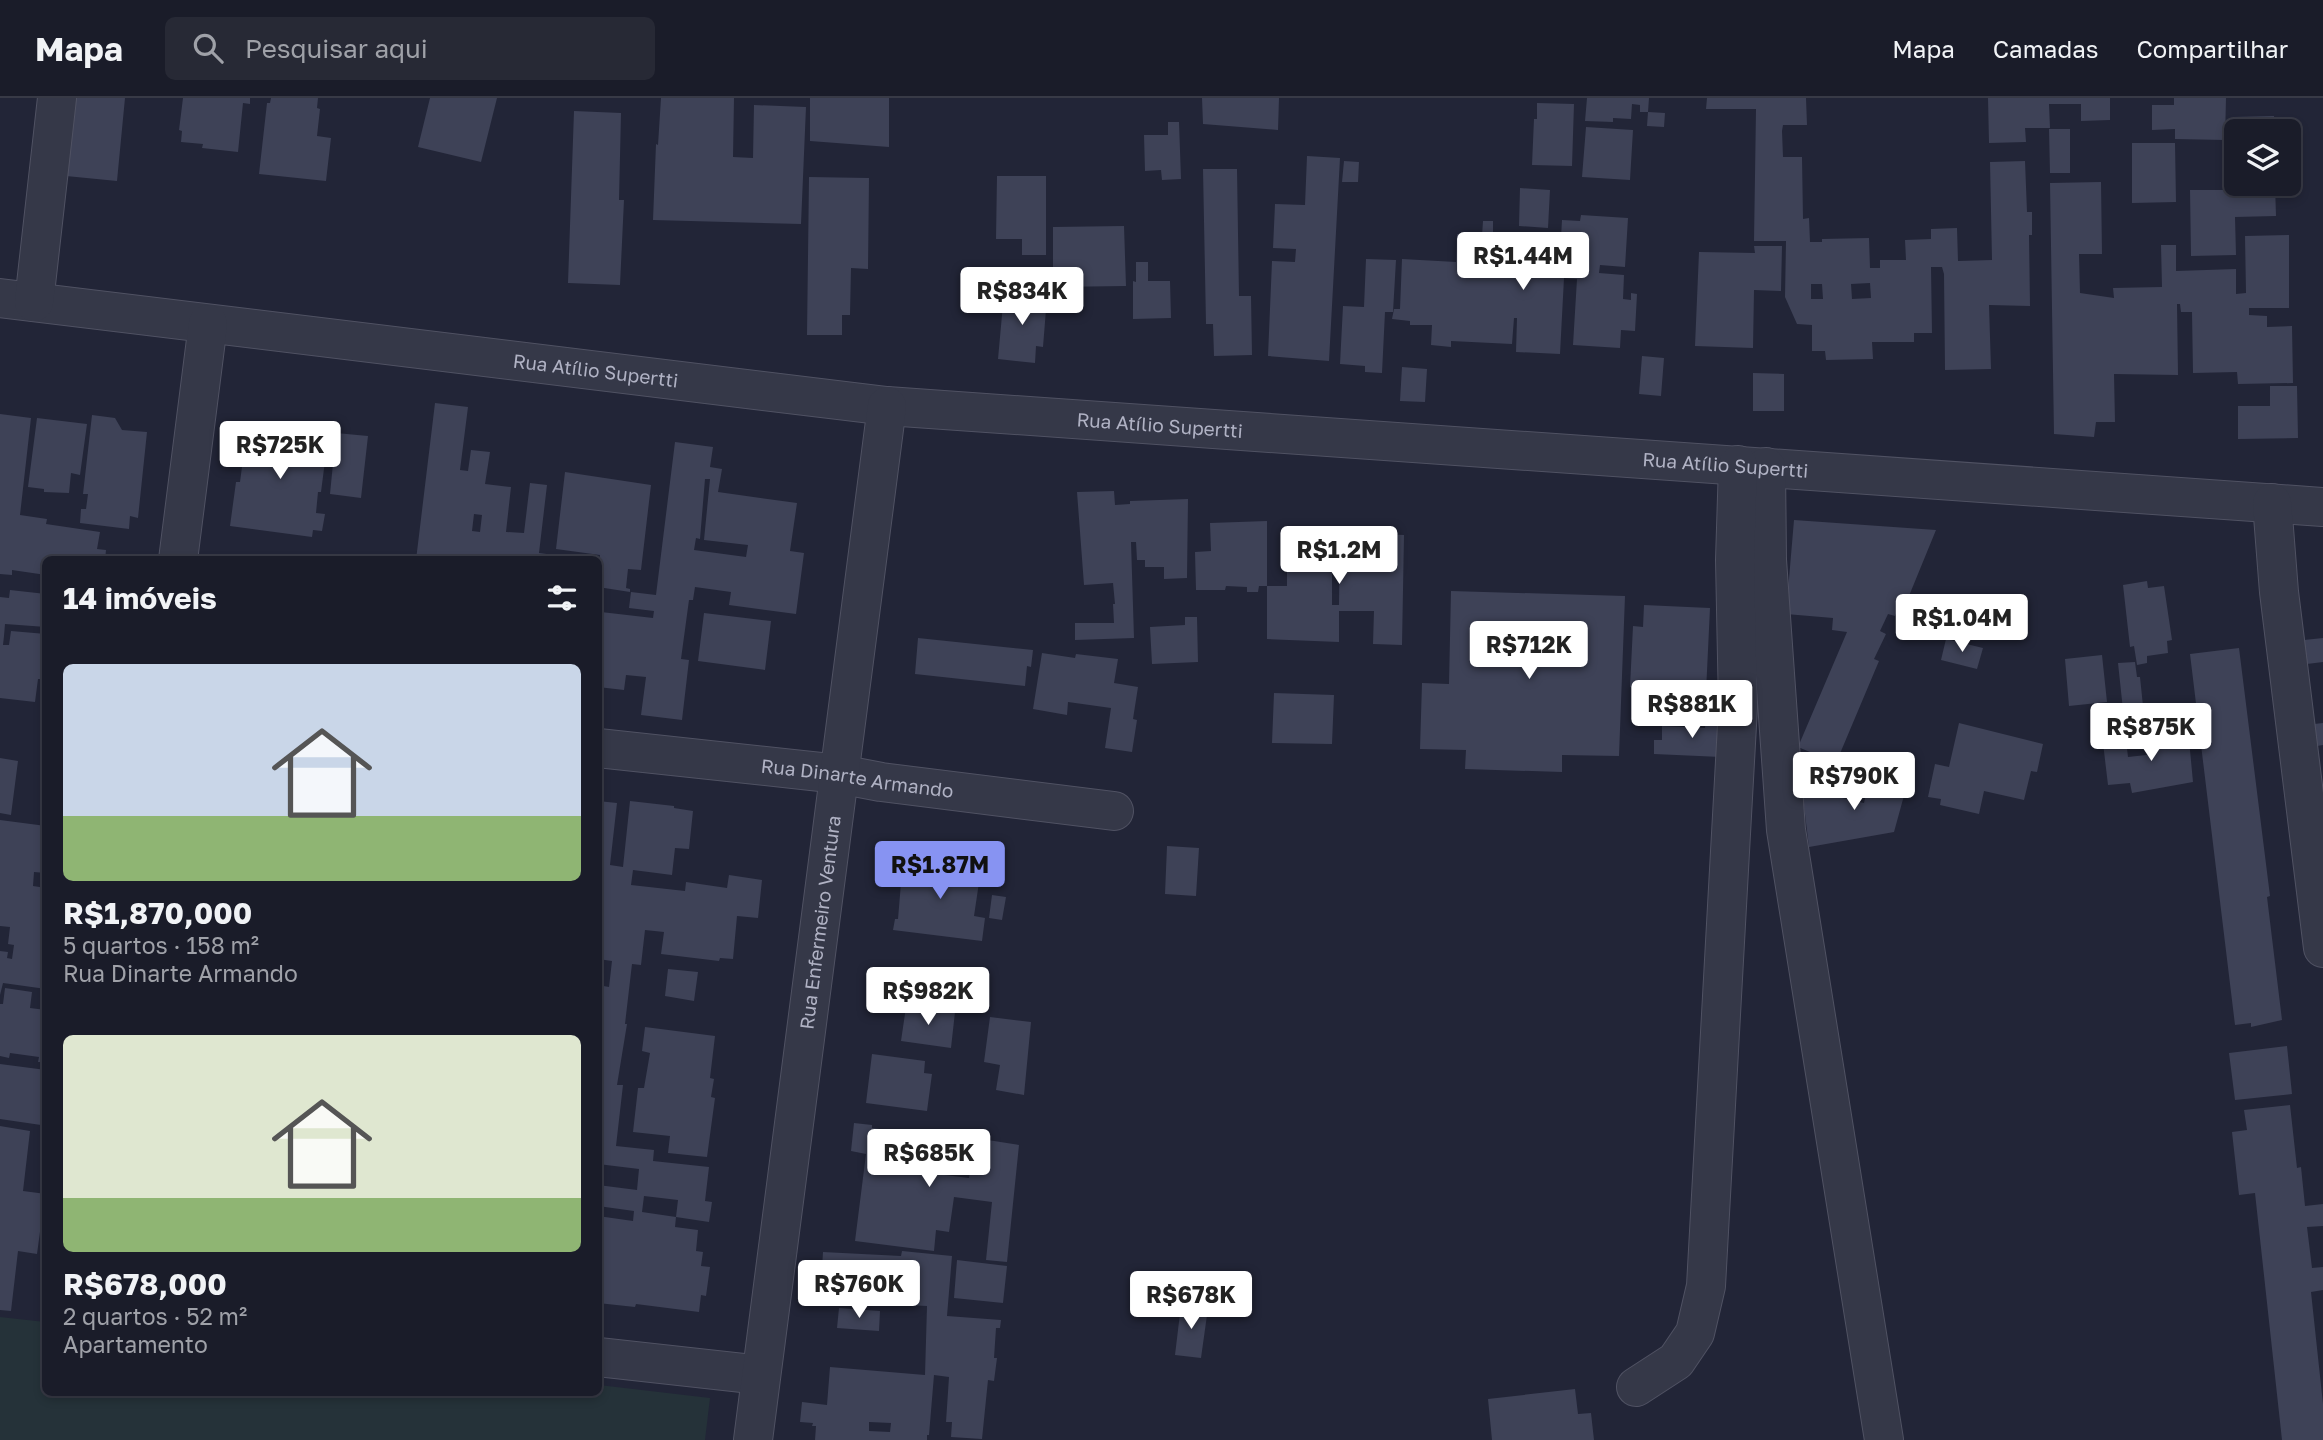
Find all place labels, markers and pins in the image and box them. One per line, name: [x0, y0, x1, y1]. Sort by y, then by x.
pin: R$1.44M: [1458, 232, 1588, 292]
pin: R$834K: [965, 268, 1079, 327]
pin: R$725K: [223, 422, 337, 481]
pin: R$1.2M: [1282, 526, 1396, 586]
pin: R$1.04M: [1897, 594, 2027, 654]
pin: R$712K: [1472, 622, 1586, 681]
pin: R$881K: [1635, 680, 1749, 740]
pin: R$875K: [2094, 704, 2208, 763]
pin: R$790K: [1797, 752, 1911, 812]
pin: R$1.87M: [875, 842, 1005, 901]
pin: R$982K: [871, 968, 985, 1027]
pin: R$685K: [872, 1130, 986, 1189]
pin: R$760K: [802, 1260, 916, 1320]
pin: R$678K: [1134, 1272, 1248, 1331]

